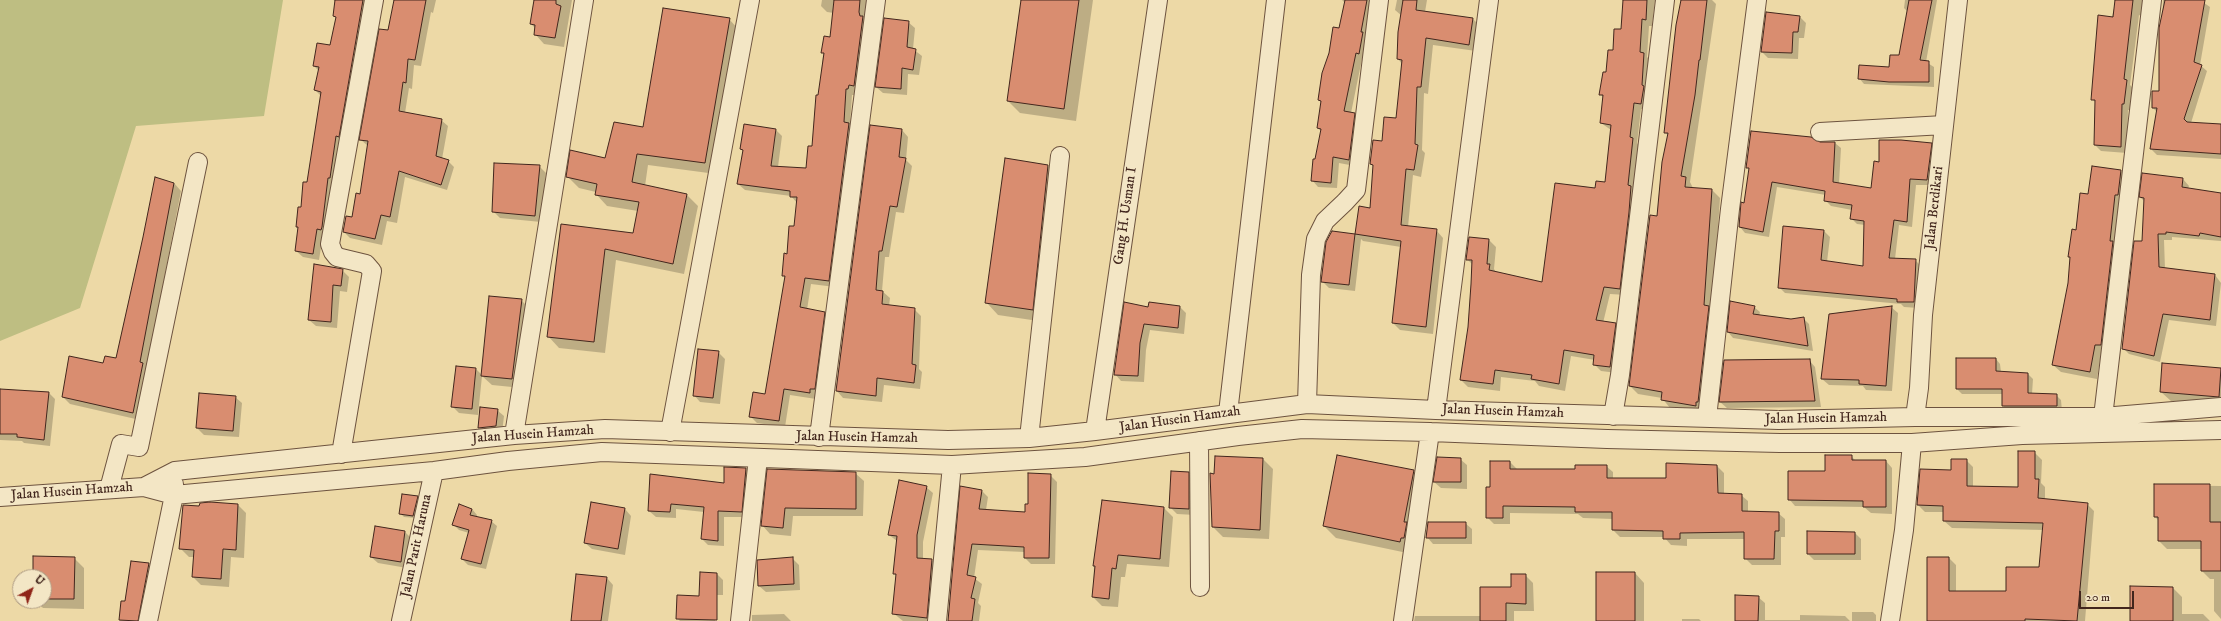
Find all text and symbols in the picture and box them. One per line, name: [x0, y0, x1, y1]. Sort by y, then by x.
street label: Jalan Berdikari: [1922, 165, 1948, 251]
street label: Gang H. Usman I: [1111, 166, 1141, 266]
street label: Jalan Husein Hamzah: [1442, 401, 1564, 423]
street label: Jalan Husein Hamzah: [1118, 403, 1242, 437]
street label: Jalan Husein Hamzah: [1765, 410, 1887, 428]
street label: Jalan Husein Hamzah: [472, 422, 594, 448]
street label: Jalan Husein Hamzah: [796, 429, 918, 447]
street label: Jalan Husein Hamzah: [11, 479, 133, 505]
street label: Jalan Parit Haruna: [398, 493, 436, 599]
north arrow: [12, 569, 52, 609]
text: U: [31, 573, 47, 589]
scale bar: [2081, 583, 2136, 609]
text: 20 m: [2086, 590, 2110, 605]

